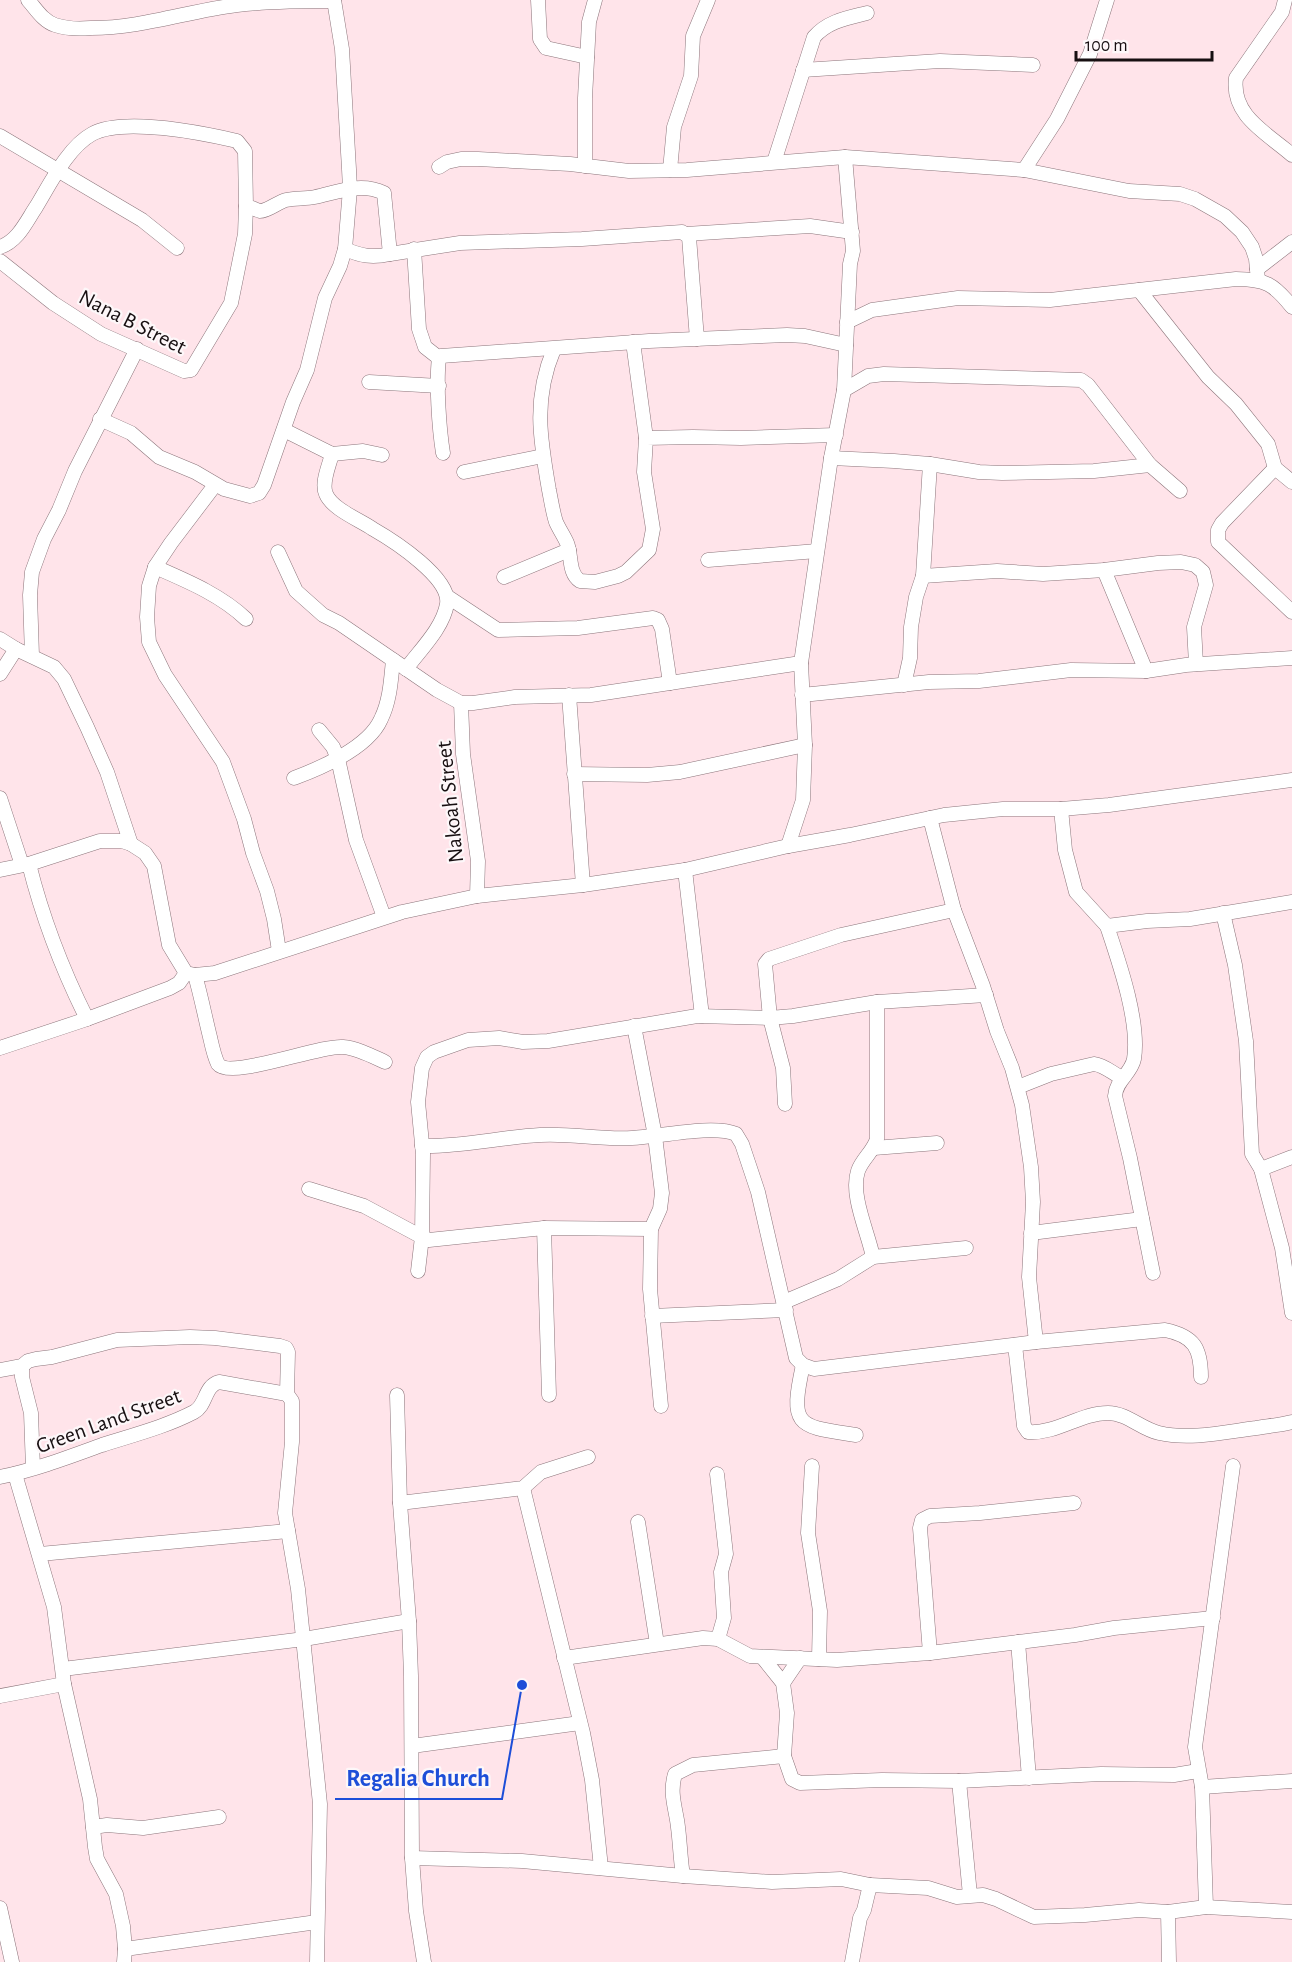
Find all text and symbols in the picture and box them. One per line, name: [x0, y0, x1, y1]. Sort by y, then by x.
scale bar: [1076, 24, 1212, 62]
text: 100 m: [1085, 37, 1128, 55]
street label: Nana B Street: [75, 286, 190, 358]
street label: Nakoah Street: [433, 740, 467, 864]
street label: Green Land Street: [33, 1385, 184, 1457]
callout: Regalia Church: [335, 1757, 502, 1799]
text: Regalia Church: [346, 1767, 490, 1791]

